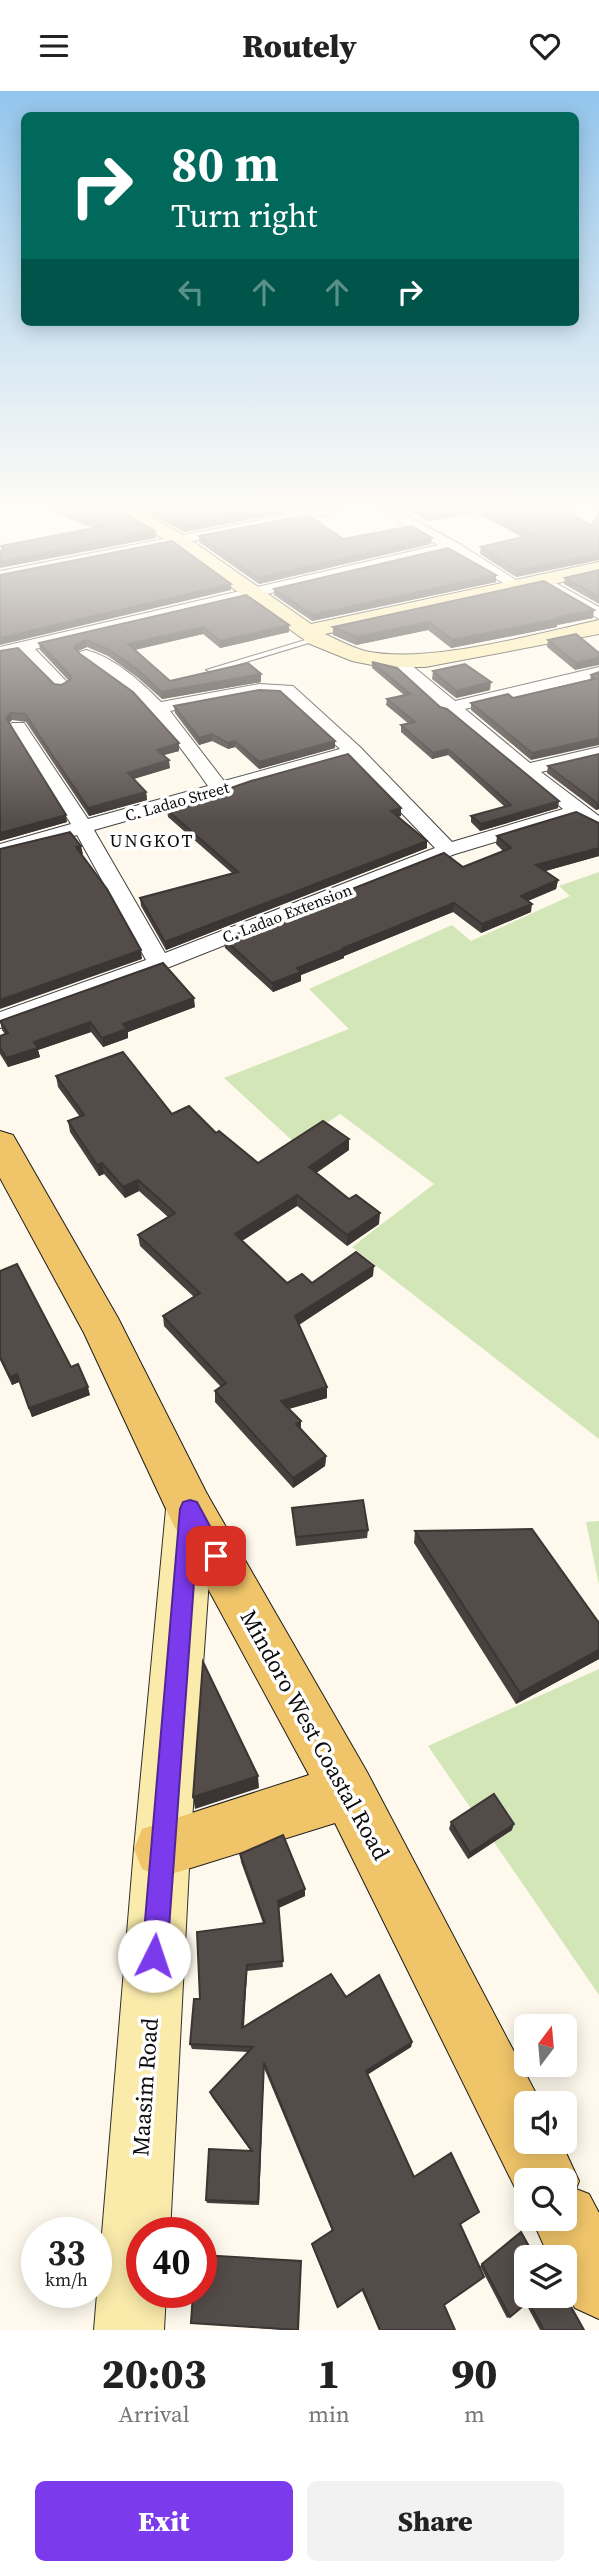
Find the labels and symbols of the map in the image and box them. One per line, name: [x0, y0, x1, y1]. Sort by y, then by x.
street label: C. Ladao Street: [122, 775, 232, 826]
district label: UNGKOT: [110, 828, 194, 853]
street label: C. Ladao Extension: [219, 878, 355, 948]
pin: [186, 1526, 246, 1586]
street label: Mindoro West Coastal Road: [233, 1604, 397, 1866]
position arrow: [117, 1919, 191, 1993]
north arrow: [514, 2014, 578, 2077]
street label: Maasim Road: [124, 2017, 166, 2157]
speed limit sign: 40: [126, 2217, 217, 2308]

